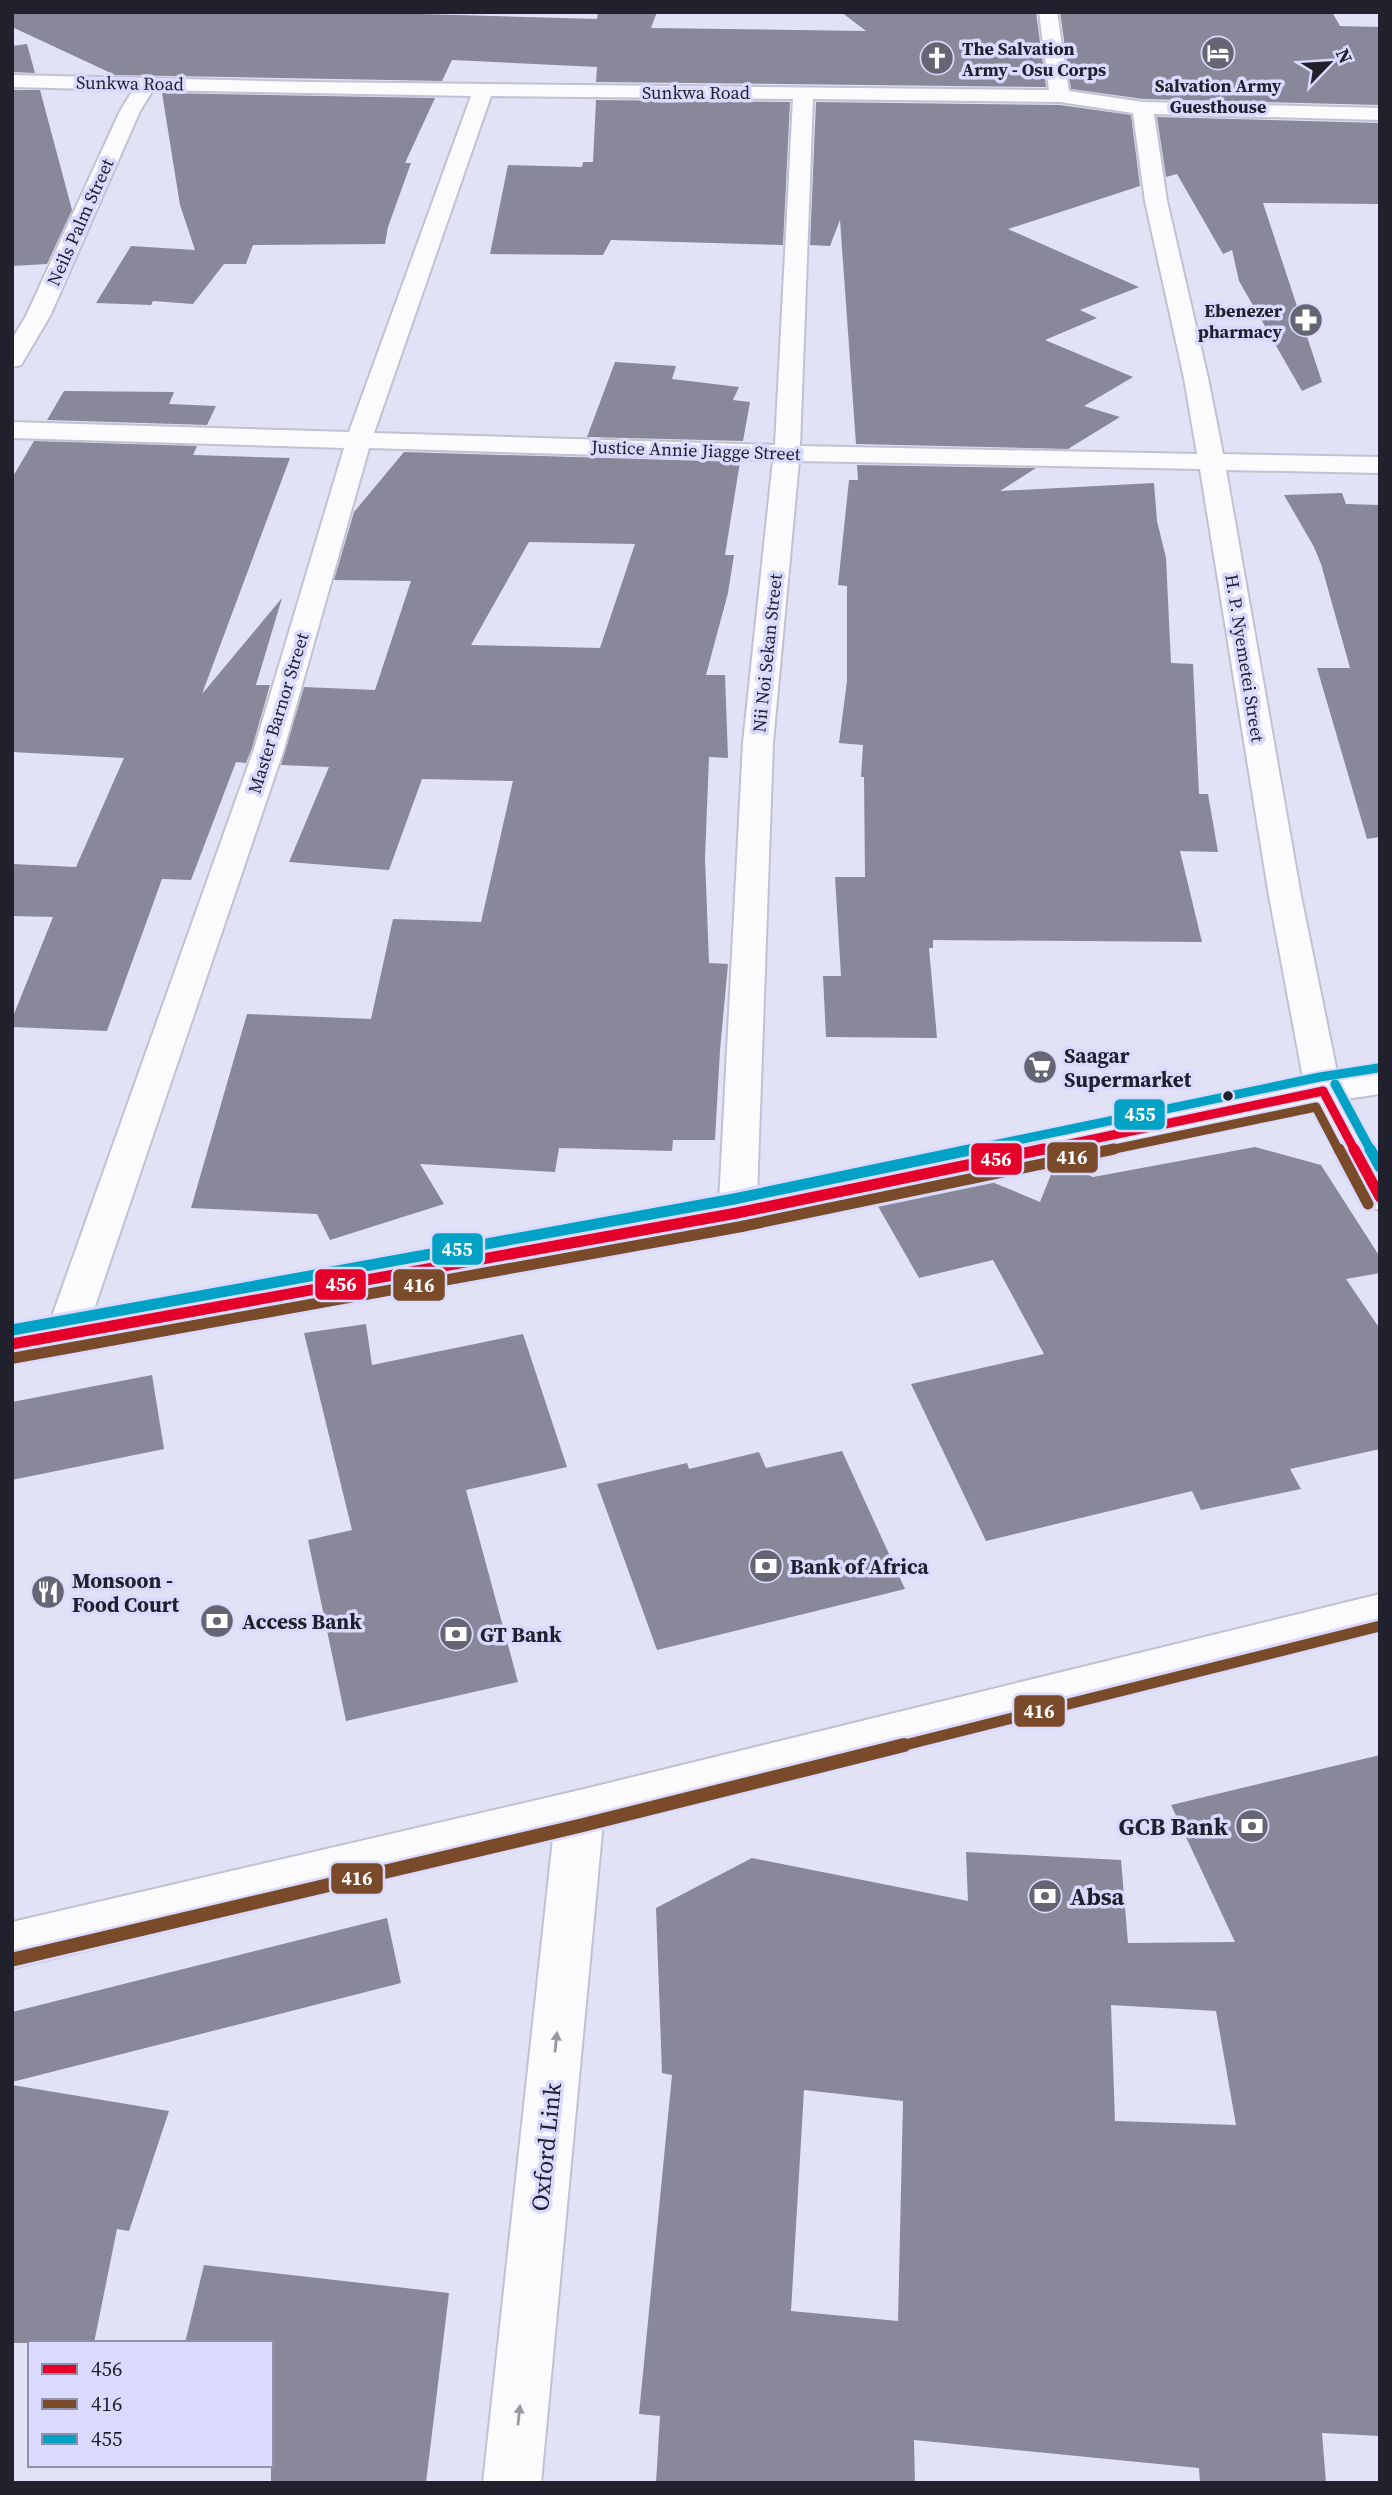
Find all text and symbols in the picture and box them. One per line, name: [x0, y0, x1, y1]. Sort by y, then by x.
north arrow: [1294, 28, 1364, 98]
hotel icon: Salvation Army Guesthouse: [1199, 34, 1237, 72]
place label: The Salvation Army - Osu Corps: [962, 36, 1106, 82]
church icon: The Salvation Army - Osu Corps: [918, 39, 956, 77]
text: N: [1330, 44, 1359, 68]
street label: Sunkwa Road: [76, 70, 184, 96]
place label: Salvation Army Guesthouse: [1155, 73, 1282, 119]
street label: Sunkwa Road: [642, 80, 750, 105]
street label: Neils Palm Street: [41, 154, 119, 290]
place label: Ebenezer pharmacy: [1198, 298, 1283, 344]
pharmacy icon: Ebenezer pharmacy: [1287, 301, 1325, 339]
street label: Justice Annie Jiagge Street: [590, 434, 801, 466]
street label: Nii Noi Sekan Street: [746, 572, 788, 734]
street label: H. P. Nyemetei Street: [1219, 572, 1271, 744]
street label: Master Barnor Street: [242, 629, 314, 796]
place label: Saagar Supermarket: [1064, 1041, 1192, 1094]
supermarket icon: Saagar Supermarket: [1021, 1048, 1059, 1086]
unlabelled marker: [1221, 1089, 1235, 1103]
line badge: 455: [1113, 1098, 1166, 1131]
text: 455: [1125, 1101, 1155, 1127]
line badge: 416: [1046, 1141, 1099, 1174]
line badge: 456: [970, 1142, 1023, 1176]
text: 416: [1057, 1144, 1087, 1170]
text: 456: [981, 1146, 1011, 1172]
line badge: 455: [431, 1232, 484, 1266]
text: 455: [442, 1236, 472, 1262]
line badge: 456: [314, 1268, 367, 1301]
line badge: 416: [392, 1268, 446, 1302]
text: 456: [326, 1271, 356, 1297]
text: 416: [404, 1272, 434, 1298]
bank icon: Bank of Africa: [747, 1547, 785, 1585]
place label: Bank of Africa: [790, 1552, 930, 1581]
place label: Monsoon - Food Court: [72, 1566, 180, 1619]
restaurant icon: Monsoon - Food Court: [29, 1573, 67, 1611]
bank icon: Access Bank: [198, 1602, 236, 1640]
place label: Access Bank: [242, 1607, 362, 1636]
bank icon: GT Bank: [437, 1615, 475, 1653]
place label: GT Bank: [480, 1620, 562, 1649]
line badge: 416: [1013, 1694, 1066, 1728]
text: 416: [1024, 1698, 1054, 1724]
bank icon: GCB Bank: [1233, 1807, 1271, 1845]
place label: GCB Bank: [1118, 1810, 1229, 1843]
line badge: 416: [330, 1862, 384, 1895]
text: 416: [342, 1865, 372, 1891]
bank icon: Absa: [1026, 1877, 1064, 1915]
place label: Absa: [1070, 1880, 1125, 1913]
one-way arrow: [551, 2031, 562, 2053]
street label: Oxford Link: [523, 2080, 569, 2213]
legend: [28, 2341, 273, 2467]
text: 456: [91, 2354, 123, 2383]
text: 416: [91, 2389, 123, 2418]
one-way arrow: [514, 2404, 525, 2426]
text: 455: [91, 2424, 123, 2453]

